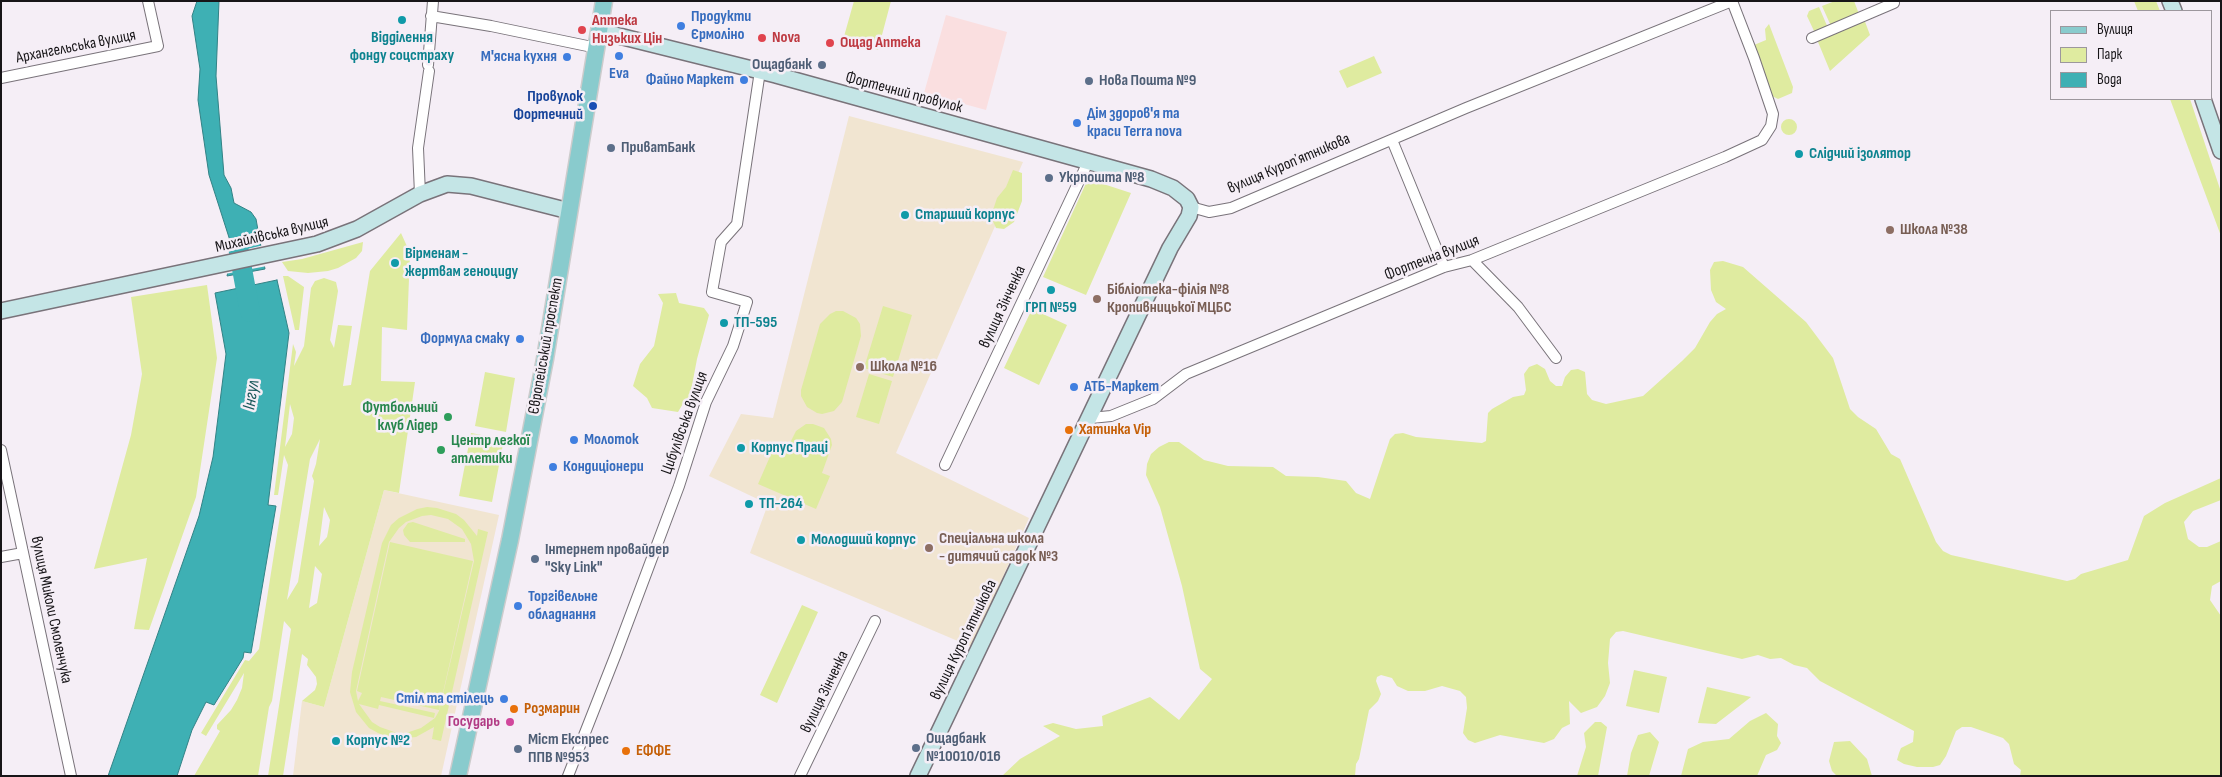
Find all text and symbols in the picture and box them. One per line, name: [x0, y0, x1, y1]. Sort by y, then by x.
place label: Продукти Єрмоліно: [691, 7, 751, 45]
legend: [2050, 10, 2212, 100]
place label: Аптека Низьких Цін: [592, 11, 662, 49]
marker: Відділення фонду соцстраху: [396, 14, 408, 26]
marker: Продукти Єрмоліно: [675, 20, 687, 32]
text: Вулиця: [2097, 20, 2133, 39]
marker: Аптека Низьких Цін: [576, 24, 588, 36]
street label: Архангельська вулиця: [14, 26, 138, 68]
place label: Відділення фонду соцстраху: [350, 28, 454, 66]
place label: Nova: [772, 28, 800, 48]
marker: Nova: [756, 32, 768, 44]
place label: Ощад Аптека: [840, 33, 921, 53]
marker: Ощад Аптека: [824, 37, 836, 49]
text: Парк: [2097, 45, 2122, 64]
place label: М'ясна кухня: [481, 47, 557, 67]
marker: Eva: [613, 50, 625, 62]
marker: М'ясна кухня: [561, 51, 573, 63]
place label: Ощадбанк: [752, 55, 812, 75]
marker: Ощадбанк: [816, 59, 828, 71]
place label: Eva: [609, 64, 629, 84]
street label: Фортечний провулок: [843, 68, 965, 118]
place label: Файно Маркет: [646, 70, 734, 90]
text: Вода: [2097, 70, 2122, 89]
place label: Нова Пошта №9: [1099, 71, 1196, 91]
marker: Файно Маркет: [738, 74, 750, 86]
marker: Нова Пошта №9: [1083, 75, 1095, 87]
place label: Провулок Фортечний: [513, 87, 583, 125]
marker: Провулок Фортечний: [587, 100, 599, 112]
place label: Дім здоров'я та краси Terra nova: [1087, 104, 1182, 142]
marker: Дім здоров'я та краси Terra nova: [1071, 117, 1083, 129]
street label: вулиця Куропʼятникова: [1225, 130, 1353, 198]
place label: ПриватБанк: [621, 138, 695, 158]
marker: ПриватБанк: [605, 142, 617, 154]
place label: Слідчий ізолятор: [1809, 144, 1911, 164]
marker: Слідчий ізолятор: [1793, 148, 1805, 160]
place label: Укрпошта №8: [1059, 168, 1145, 188]
marker: Укрпошта №8: [1043, 172, 1055, 184]
place label: Старший корпус: [915, 205, 1015, 225]
marker: Старший корпус: [899, 209, 911, 221]
street label: Михайлівська вулиця: [214, 213, 330, 257]
place label: Школа №38: [1900, 220, 1968, 240]
marker: Школа №38: [1884, 224, 1896, 236]
street label: Фортечна вулиця: [1382, 231, 1482, 285]
place label: Вірменам - жертвам геноциду: [405, 244, 518, 282]
marker: Вірменам - жертвам геноциду: [389, 257, 401, 269]
street label: вулиця Зінченка: [976, 263, 1030, 351]
street label: Європейський проспект: [525, 276, 567, 416]
place label: Бібліотека-філія №8 Кропивницької МЦБС: [1107, 280, 1232, 318]
marker: ГРП №59: [1045, 284, 1057, 296]
marker: Бібліотека-філія №8 Кропивницької МЦБС: [1091, 293, 1103, 305]
place label: ГРП №59: [1025, 298, 1077, 318]
place label: ТП-595: [734, 313, 777, 333]
marker: ТП-595: [718, 317, 730, 329]
place label: Формула смаку: [420, 329, 510, 349]
marker: Формула смаку: [514, 333, 526, 345]
place label: Школа №16: [870, 357, 937, 377]
marker: Школа №16: [854, 361, 866, 373]
street label: Цибулівська вулиця: [657, 369, 713, 477]
place label: АТБ-Маркет: [1084, 377, 1159, 397]
water label: Інгул: [239, 378, 265, 412]
marker: АТБ-Маркет: [1068, 381, 1080, 393]
place label: Футбольний клуб Лідер: [362, 398, 438, 436]
marker: Футбольний клуб Лідер: [442, 411, 454, 423]
place label: Хатинка Vip: [1079, 420, 1151, 440]
marker: Хатинка Vip: [1063, 424, 1075, 436]
place label: Молоток: [584, 430, 639, 450]
place label: Центр легкої атлетики: [451, 431, 530, 469]
marker: Молоток: [568, 434, 580, 446]
place label: Корпус Праці: [751, 438, 828, 458]
marker: Корпус Праці: [735, 442, 747, 454]
marker: Центр легкої атлетики: [435, 444, 447, 456]
place label: Кондиціонери: [563, 457, 644, 477]
marker: Кондиціонери: [547, 461, 559, 473]
place label: ТП-264: [759, 494, 803, 514]
marker: ТП-264: [743, 498, 755, 510]
place label: Спеціальна школа - дитячий садок №3: [939, 529, 1058, 567]
place label: Молодший корпус: [811, 530, 916, 550]
marker: Молодший корпус: [795, 534, 807, 546]
street label: вулиця Миколи Смоленчука: [26, 535, 76, 685]
place label: Інтернет провайдер "Sky Link": [545, 540, 669, 578]
marker: Спеціальна школа - дитячий садок №3: [923, 542, 935, 554]
marker: Інтернет провайдер "Sky Link": [529, 553, 541, 565]
street label: вулиця Куропʼятникова: [927, 577, 1001, 703]
place label: Торгівельне обладнання: [528, 587, 598, 625]
marker: Торгівельне обладнання: [512, 600, 524, 612]
street label: вулиця Зінченка: [797, 648, 853, 736]
place label: Стіл та стілець: [396, 689, 494, 709]
marker: Стіл та стілець: [498, 693, 510, 705]
place label: Розмарин: [524, 699, 580, 719]
marker: Розмарин: [508, 703, 520, 715]
place label: Государь: [448, 712, 500, 732]
marker: Государь: [504, 716, 516, 728]
place label: Ощадбанк №10010/016: [926, 729, 1001, 767]
place label: Міст Експрес ППВ №953: [528, 730, 609, 768]
place label: Корпус №2: [346, 731, 410, 751]
marker: Корпус №2: [330, 735, 342, 747]
place label: ЕФФЕ: [636, 741, 671, 761]
marker: Ощадбанк №10010/016: [910, 742, 922, 754]
marker: Міст Експрес ППВ №953: [512, 743, 524, 755]
marker: ЕФФЕ: [620, 745, 632, 757]

